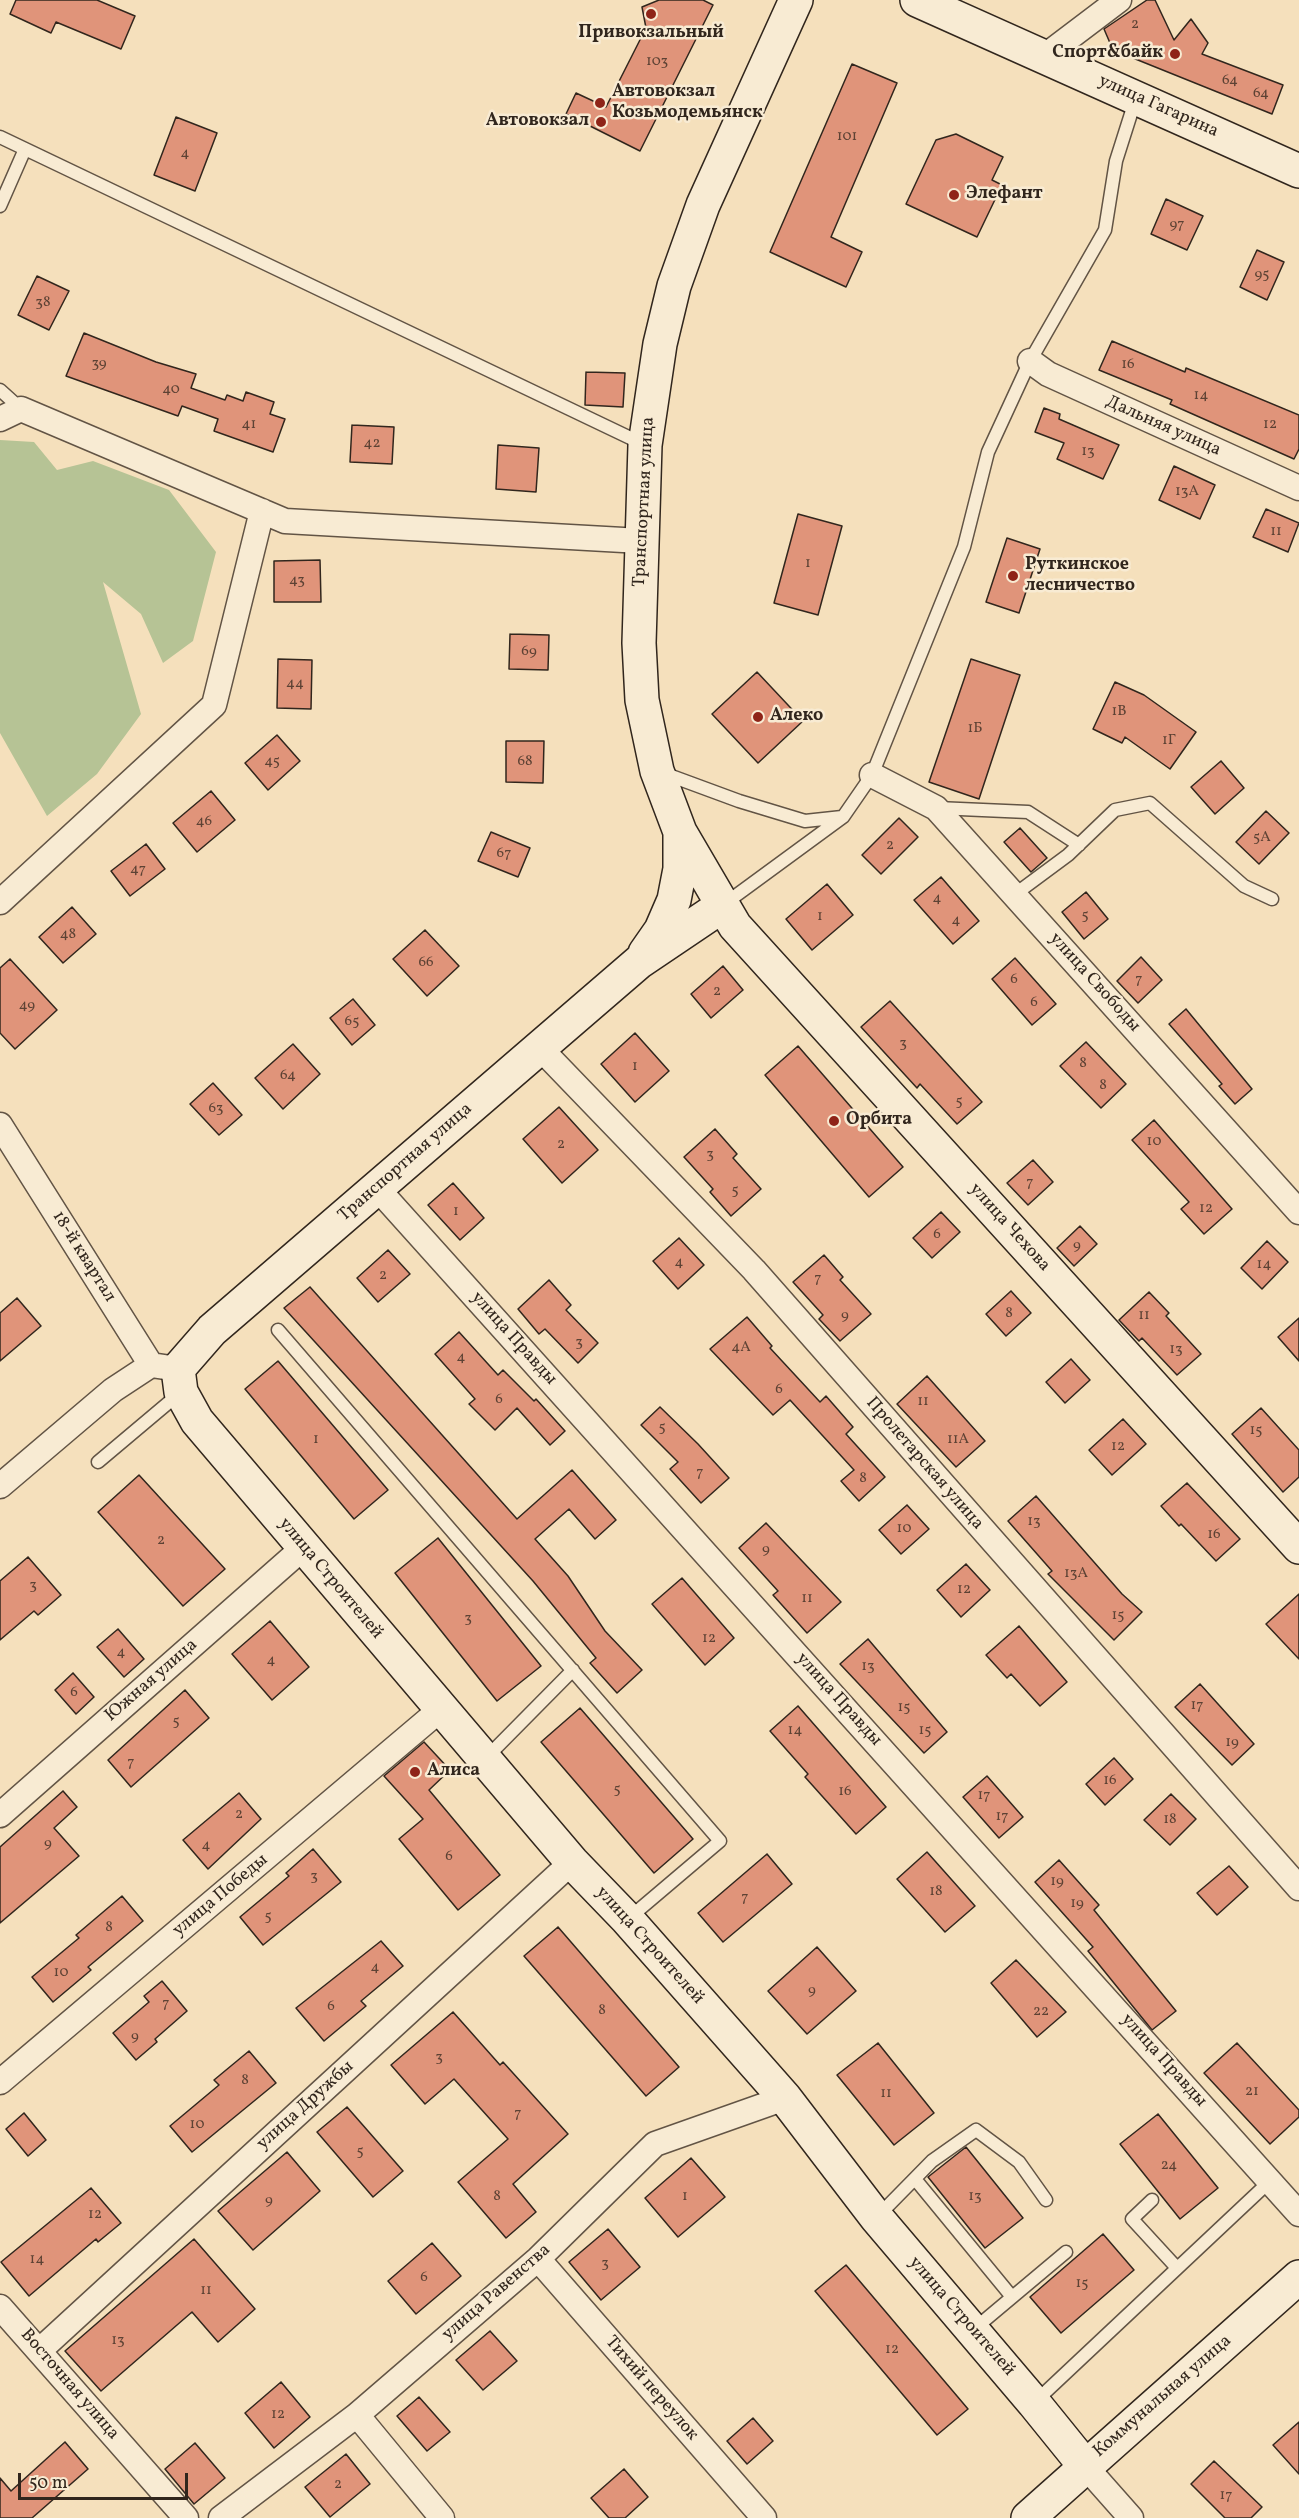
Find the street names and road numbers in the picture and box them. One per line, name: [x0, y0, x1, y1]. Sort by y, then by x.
street label: улица Гагарина: [1095, 71, 1221, 143]
street label: Дальняя улица: [1102, 392, 1224, 462]
street label: Транспортная улица: [630, 416, 660, 588]
street label: улица Свободы: [1044, 929, 1144, 1037]
street label: Транспортная улица: [335, 1099, 477, 1227]
street label: улица Чехова: [964, 1179, 1054, 1277]
street label: 18-й квартал: [46, 1207, 120, 1307]
street label: улица Правды: [465, 1288, 561, 1390]
street label: Пролетарская улица: [860, 1393, 988, 1535]
street label: улица Строителей: [273, 1514, 387, 1644]
street label: Южная улица: [101, 1635, 203, 1727]
street label: улица Правды: [790, 1649, 886, 1751]
street label: улица Победы: [169, 1850, 273, 1942]
street label: улица Строителей: [590, 1882, 708, 2010]
street label: улица Правды: [1115, 2010, 1211, 2112]
street label: улица Дружбы: [253, 2057, 359, 2155]
street label: улица Равенства: [438, 2240, 556, 2346]
street label: улица Строителей: [903, 2253, 1019, 2381]
street label: Восточная улица: [15, 2325, 123, 2445]
street label: Коммунальная улица: [1089, 2331, 1237, 2463]
street label: Тихий переулок: [600, 2332, 702, 2446]

